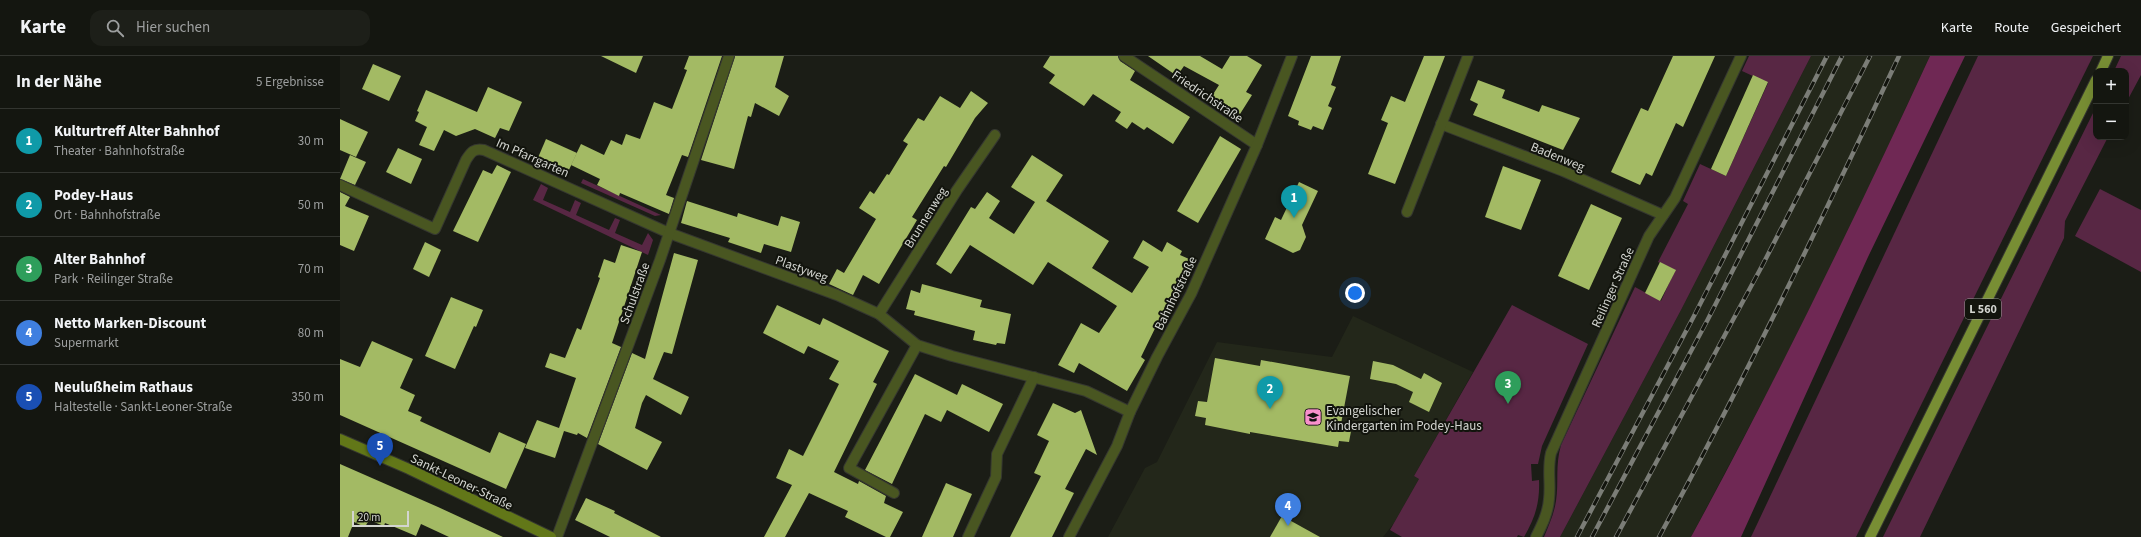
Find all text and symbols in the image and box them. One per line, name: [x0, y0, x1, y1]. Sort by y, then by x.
search box: [90, 10, 370, 46]
text: Karte: [20, 14, 66, 41]
icon: search: [104, 17, 126, 39]
text: Hier suchen: [136, 17, 210, 38]
text: Karte: [1941, 18, 1972, 38]
text: Route: [1994, 18, 2029, 38]
text: Gespeichert: [2051, 18, 2121, 38]
street label: Friedrichstraße: [1168, 66, 1247, 127]
map controls: [2093, 68, 2129, 140]
button: +: [2093, 68, 2129, 104]
text: In der Nähe: [16, 70, 102, 94]
text: 5 Ergebnisse: [256, 73, 324, 91]
button: −: [2093, 104, 2129, 140]
text: Kulturtreff Alter Bahnhof: [54, 121, 219, 142]
text: 1: [26, 132, 32, 150]
text: 30 m: [298, 132, 324, 150]
street label: Im Pfarrgarten: [493, 134, 572, 182]
street label: Badenweg: [1528, 138, 1588, 176]
text: Theater · Bahnhofstraße: [54, 142, 185, 160]
street label: Brunnenweg: [900, 183, 952, 252]
text: Podey-Haus: [54, 185, 133, 206]
pin: 1: [1281, 185, 1307, 218]
text: 2: [26, 196, 32, 214]
text: 50 m: [298, 196, 324, 214]
text: Ort · Bahnhofstraße: [54, 206, 160, 224]
street label: Reilinger Straße: [1587, 244, 1639, 330]
text: Alter Bahnhof: [54, 249, 145, 270]
street label: Plastyweg: [773, 251, 831, 287]
street label: Bahnhofstraße: [1150, 253, 1202, 334]
text: 3: [26, 260, 32, 278]
text: 70 m: [298, 260, 324, 278]
street label: Schulstraße: [615, 260, 654, 327]
text: Park · Reilinger Straße: [54, 270, 173, 288]
your location: [1345, 283, 1365, 303]
road number: L 560: [1965, 299, 2001, 319]
text: Netto Marken-Discount: [54, 313, 206, 334]
text: 4: [26, 324, 32, 342]
text: 80 m: [298, 324, 324, 342]
text: Supermarkt: [54, 334, 119, 352]
pin: 3: [1495, 371, 1521, 404]
pin: 2: [1257, 376, 1283, 409]
text: Neulußheim Rathaus: [54, 377, 193, 398]
text: 5: [26, 388, 32, 406]
text: 350 m: [291, 388, 324, 406]
text: Haltestelle · Sankt-Leoner-Straße: [54, 398, 232, 416]
place label: Evangelischer Kindergarten im Podey-Haus: [1326, 402, 1482, 435]
school or university icon: Evangelischer Kindergarten im Podey-Haus: [1303, 407, 1323, 427]
pin: 5: [367, 433, 393, 466]
street label: Sankt-Leoner-Straße: [407, 449, 516, 514]
pin: 4: [1275, 493, 1301, 526]
scale bar: [352, 509, 409, 528]
text: 20 m: [358, 510, 380, 525]

